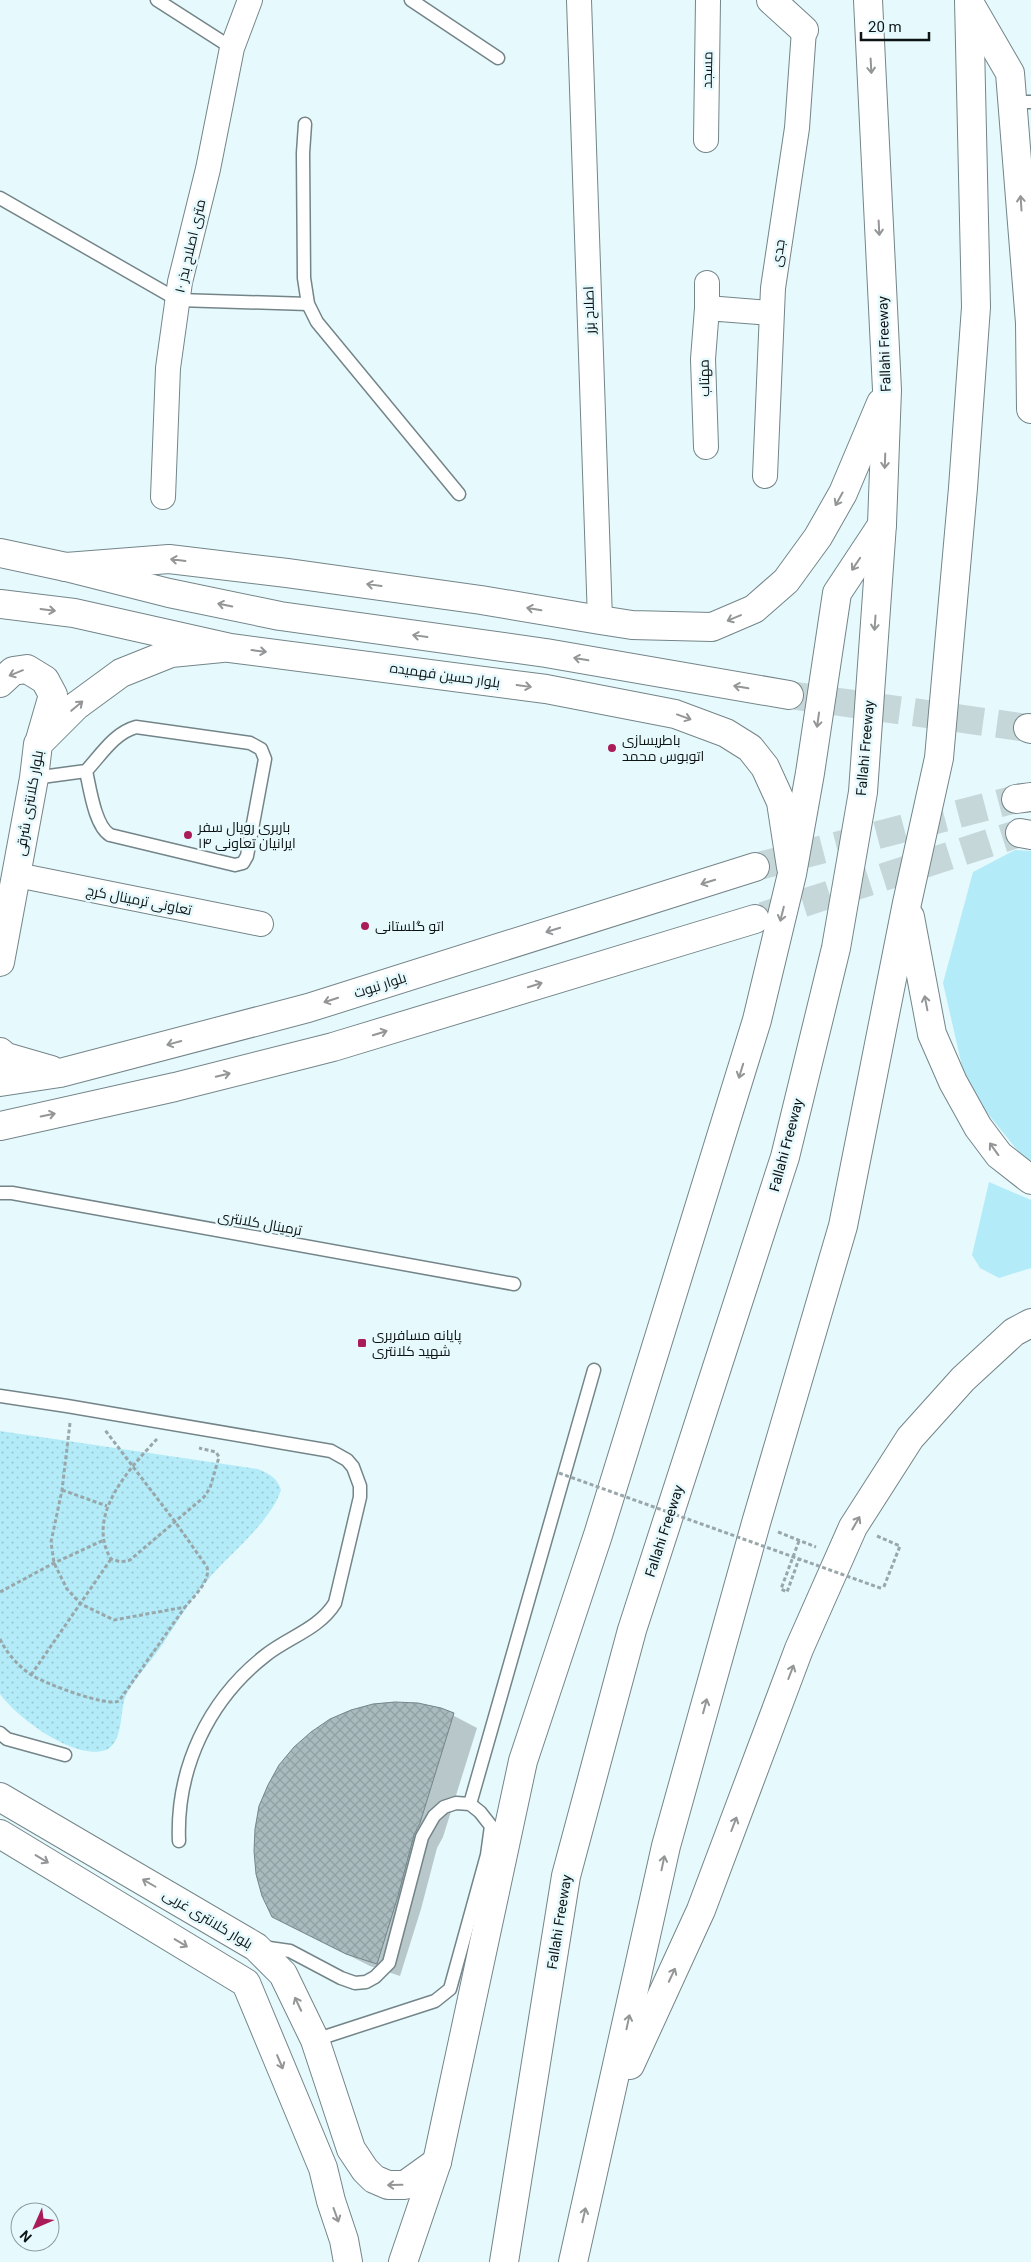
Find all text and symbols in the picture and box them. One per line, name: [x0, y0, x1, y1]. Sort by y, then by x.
scale bar: [861, 10, 928, 42]
text: 20 m: [868, 18, 902, 36]
street label: مسجد: [699, 51, 715, 89]
one-way arrow: [866, 58, 876, 74]
one-way arrow: [1016, 195, 1025, 211]
street label: ۱۰ متری اصلاح بذر: [171, 198, 210, 295]
one-way arrow: [874, 220, 884, 236]
street label: جدی: [768, 238, 788, 268]
street label: اصلاح بزر: [580, 286, 599, 335]
street label: Fallahi Freeway: [874, 295, 894, 392]
street label: مهتاب: [696, 359, 712, 397]
one-way arrow: [880, 452, 889, 468]
one-way arrow: [834, 491, 843, 506]
one-way arrow: [170, 555, 186, 565]
one-way arrow: [850, 557, 860, 571]
one-way arrow: [366, 580, 382, 590]
one-way arrow: [217, 600, 233, 609]
one-way arrow: [527, 604, 543, 614]
one-way arrow: [40, 605, 56, 615]
one-way arrow: [726, 614, 741, 623]
one-way arrow: [871, 615, 880, 631]
one-way arrow: [412, 630, 428, 640]
one-way arrow: [251, 646, 267, 656]
one-way arrow: [573, 654, 589, 664]
street label: بلوار حسین فهمیده: [389, 659, 501, 691]
one-way arrow: [9, 668, 24, 678]
one-way arrow: [516, 681, 532, 691]
one-way arrow: [733, 681, 749, 691]
street label: Fallahi Freeway: [853, 699, 877, 796]
one-way arrow: [70, 700, 83, 711]
one-way arrow: [813, 711, 823, 727]
one-way arrow: [675, 713, 691, 722]
place label: باطریسازی اتوبوس محمد: [622, 732, 704, 764]
marker: باطریسازی اتوبوس محمد: [606, 742, 618, 754]
street label: بلوار کلانتری شرقی: [12, 749, 46, 857]
place label: باربری رویال سفر ایرانیان تعاونی ۱۴: [197, 819, 296, 851]
marker: باربری رویال سفر ایرانیان تعاونی ۱۴: [182, 829, 194, 841]
one-way arrow: [701, 878, 717, 887]
street label: تعاونی ترمینال کرج: [85, 882, 193, 919]
one-way arrow: [777, 905, 787, 921]
place label: اتو گلستانی: [375, 918, 444, 934]
marker: اتو گلستانی: [359, 920, 371, 932]
one-way arrow: [545, 926, 561, 936]
street label: بلوار نبوت: [352, 969, 408, 1001]
one-way arrow: [527, 980, 543, 990]
one-way arrow: [921, 995, 931, 1011]
one-way arrow: [324, 996, 340, 1006]
one-way arrow: [372, 1028, 387, 1037]
one-way arrow: [167, 1038, 183, 1048]
one-way arrow: [736, 1063, 745, 1078]
one-way arrow: [215, 1070, 231, 1079]
street label: Fallahi Freeway: [766, 1096, 806, 1193]
one-way arrow: [39, 1110, 55, 1119]
one-way arrow: [989, 1143, 1000, 1156]
street label: ترمینال کلانتری: [217, 1208, 303, 1239]
place label: پایانه مسافربری شهید کلانتری: [372, 1327, 462, 1359]
marker: پایانه مسافربری شهید کلانتری: [356, 1337, 368, 1349]
street label: Fallahi Freeway: [642, 1483, 687, 1579]
one-way arrow: [851, 1517, 861, 1531]
one-way arrow: [786, 1665, 796, 1680]
one-way arrow: [701, 1699, 710, 1715]
one-way arrow: [729, 1817, 739, 1832]
one-way arrow: [34, 1855, 48, 1865]
one-way arrow: [659, 1856, 668, 1872]
street label: Fallahi Freeway: [544, 1873, 574, 1971]
one-way arrow: [142, 1877, 156, 1887]
street label: بلوار کلانتری غربی: [160, 1886, 256, 1952]
one-way arrow: [174, 1938, 188, 1948]
one-way arrow: [667, 1967, 677, 1982]
one-way arrow: [293, 1997, 302, 2012]
one-way arrow: [624, 2014, 633, 2030]
one-way arrow: [275, 2054, 285, 2069]
one-way arrow: [388, 2180, 404, 2190]
north arrow: [10, 2202, 60, 2252]
one-way arrow: [332, 2206, 341, 2222]
one-way arrow: [580, 2207, 589, 2223]
text: N: [17, 2227, 35, 2245]

